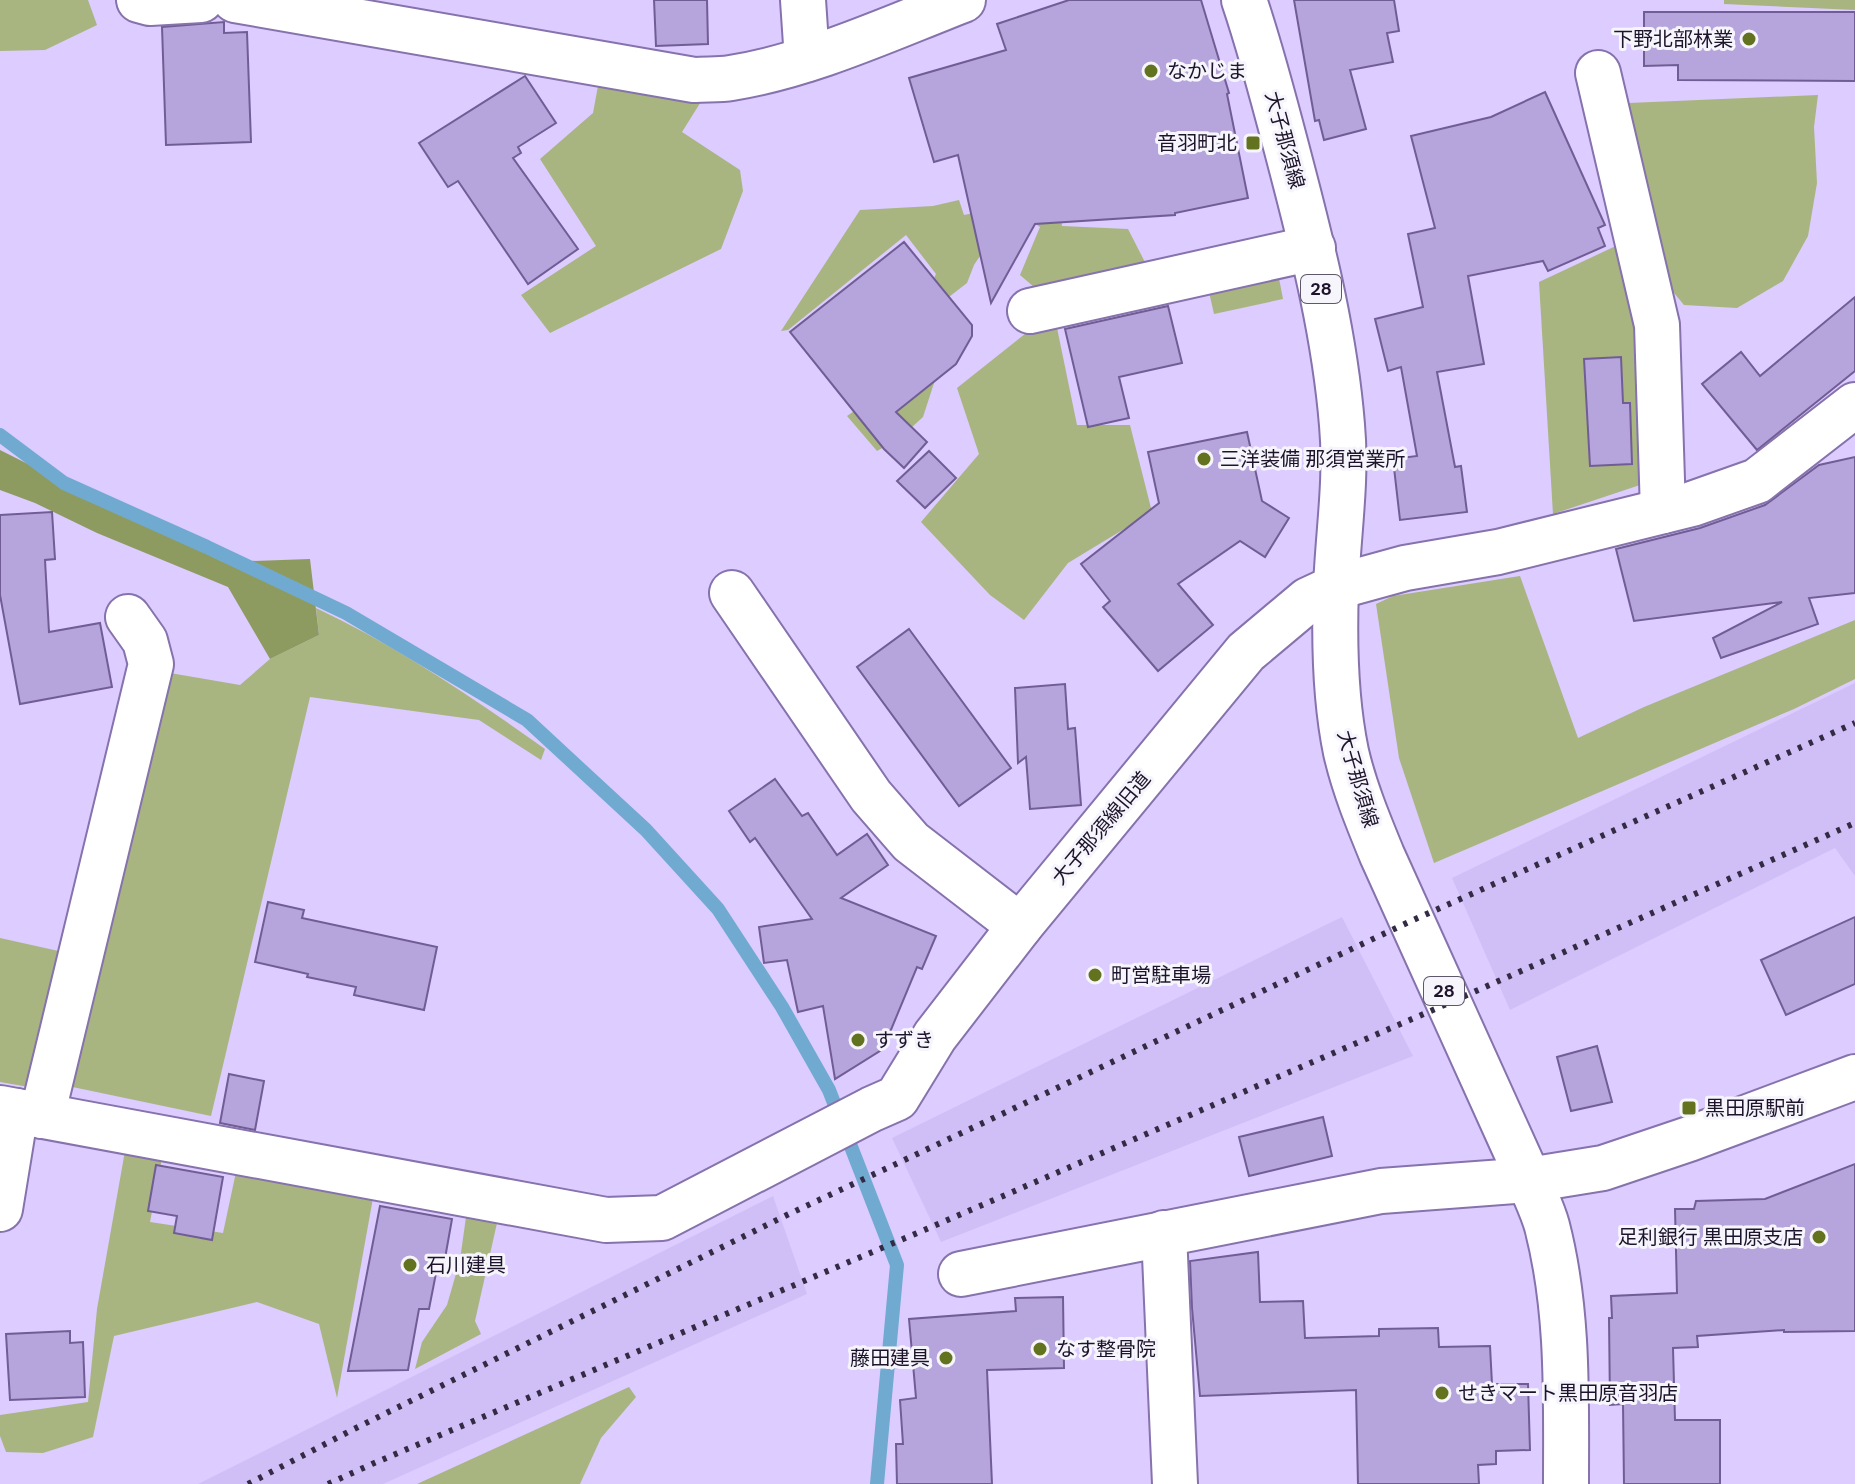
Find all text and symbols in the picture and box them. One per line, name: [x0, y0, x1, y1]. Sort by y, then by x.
place label: 下野北部林業: [1613, 26, 1733, 52]
marker: 下野北部林業: [1740, 30, 1758, 48]
place label: なかじま: [1167, 58, 1247, 84]
marker: なかじま: [1142, 62, 1160, 80]
street label: 大子那須線: [1260, 88, 1310, 192]
place label: 音羽町北: [1157, 130, 1237, 156]
marker: 音羽町北: [1244, 134, 1262, 152]
road number: 28: [1301, 275, 1341, 303]
place label: 三洋装備 那須営業所: [1220, 446, 1405, 472]
marker: 三洋装備 那須営業所: [1195, 450, 1213, 468]
street label: 大子那須線: [1332, 727, 1384, 831]
street label: 大子那須線旧道: [1046, 766, 1156, 890]
place label: 町営駐車場: [1111, 962, 1211, 988]
marker: 町営駐車場: [1086, 966, 1104, 984]
road number: 28: [1424, 977, 1464, 1005]
place label: すずき: [874, 1027, 934, 1053]
marker: すずき: [849, 1031, 867, 1049]
place label: 黒田原駅前: [1705, 1095, 1805, 1121]
marker: 黒田原駅前: [1680, 1099, 1698, 1117]
place label: 足利銀行 黒田原支店: [1618, 1224, 1803, 1250]
marker: 足利銀行 黒田原支店: [1810, 1228, 1828, 1246]
place label: 石川建具: [426, 1252, 506, 1278]
marker: 石川建具: [401, 1256, 419, 1274]
place label: なす整骨院: [1056, 1336, 1156, 1362]
marker: なす整骨院: [1031, 1340, 1049, 1358]
place label: 藤田建具: [850, 1345, 930, 1371]
marker: 藤田建具: [937, 1349, 955, 1367]
place label: せきマート黒田原音羽店: [1458, 1380, 1678, 1406]
marker: せきマート黒田原音羽店: [1433, 1384, 1451, 1402]

